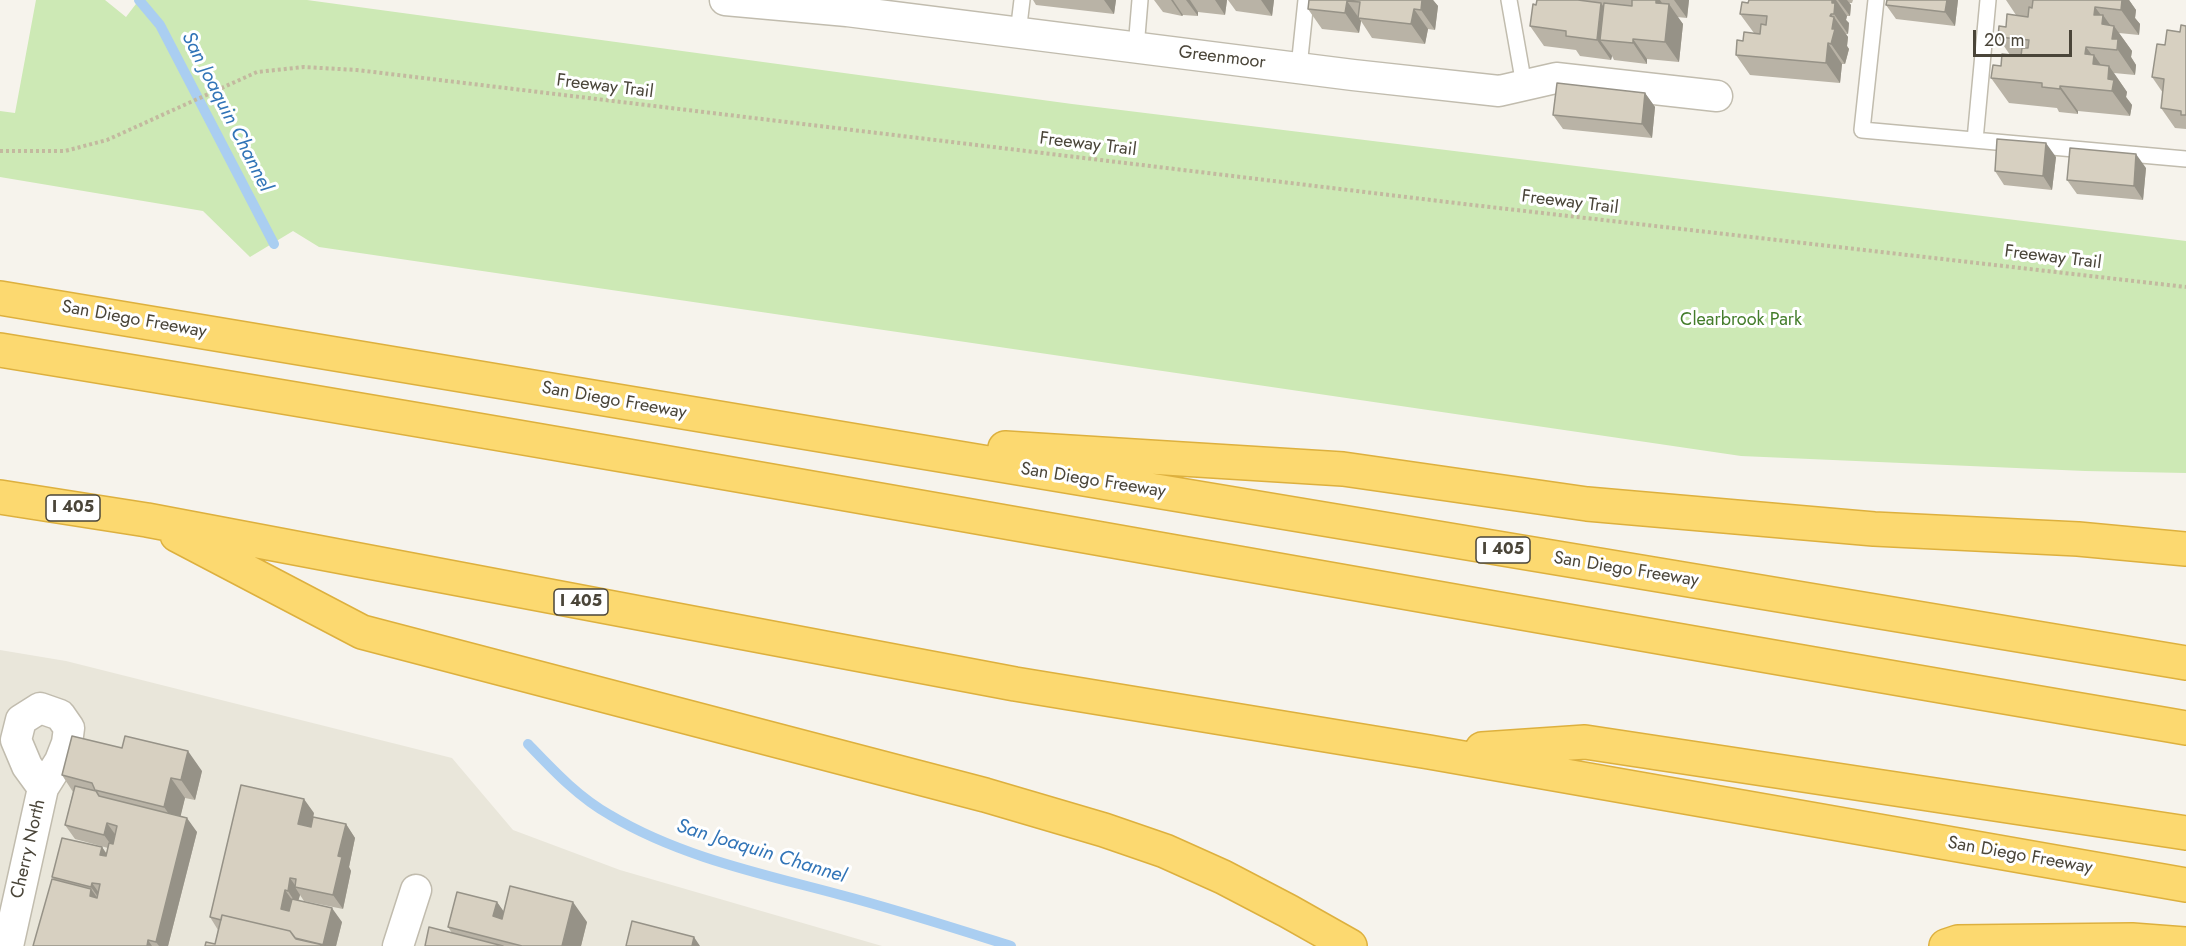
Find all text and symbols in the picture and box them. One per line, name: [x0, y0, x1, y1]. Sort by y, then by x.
scale bar: [1976, 18, 2075, 56]
text: 20 m: [1984, 27, 2024, 53]
water label: San Joaquin Channel: [175, 28, 277, 196]
street label: Greenmoor: [1177, 42, 1267, 74]
street label: Freeway Trail: [555, 70, 655, 104]
street label: Freeway Trail: [1038, 128, 1138, 162]
street label: Freeway Trail: [1520, 186, 1620, 220]
street label: Freeway Trail: [2003, 241, 2103, 275]
street label: San Diego Freeway: [60, 297, 208, 343]
park label: Clearbrook Park: [1680, 310, 1802, 332]
street label: San Diego Freeway: [540, 378, 688, 424]
street label: San Diego Freeway: [1019, 459, 1167, 503]
road number: I 405: [46, 495, 100, 521]
road number: I 405: [1476, 537, 1530, 563]
street label: San Diego Freeway: [1552, 548, 1700, 592]
road number: I 405: [554, 589, 608, 615]
street label: Cherry North: [7, 797, 51, 901]
water label: San Joaquin Channel: [673, 815, 849, 889]
street label: San Diego Freeway: [1946, 833, 2094, 879]

